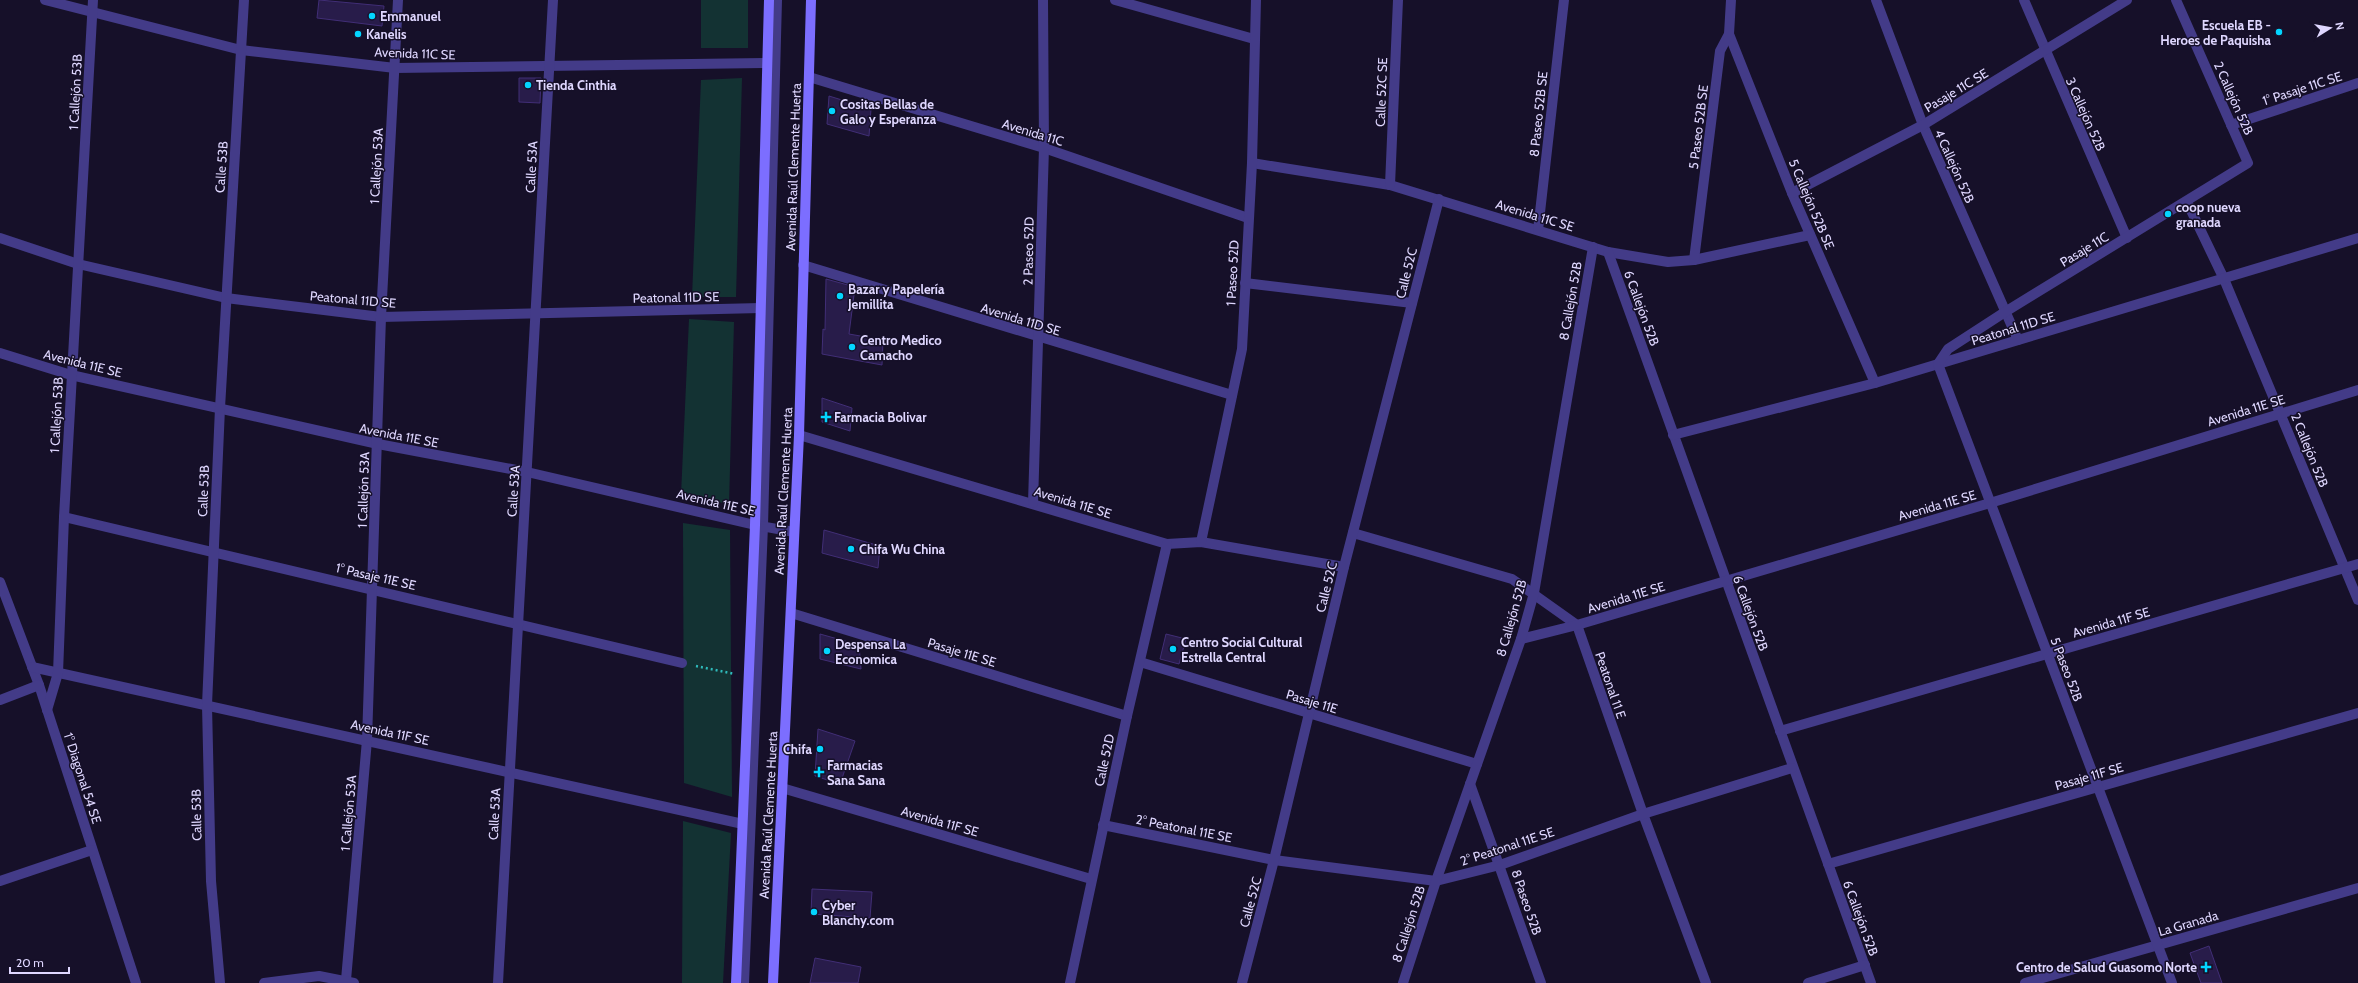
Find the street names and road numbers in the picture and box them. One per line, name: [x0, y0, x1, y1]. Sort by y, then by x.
street label: Avenida 11C SE: [374, 44, 456, 62]
street label: 1 Callejón 53B: [65, 53, 86, 130]
street label: Calle 52C SE: [1372, 57, 1390, 127]
street label: 2 Callejón 52B: [2210, 59, 2257, 138]
street label: Pasaje 11C SE: [1921, 65, 1991, 116]
street label: 1° Pasaje 11C SE: [2260, 68, 2344, 109]
street label: 8 Paseo 52B SE: [1526, 71, 1550, 157]
street label: 3 Callejón 52B: [2062, 75, 2109, 154]
street label: Avenida Raúl Clemente Huerta: [782, 82, 804, 251]
street label: 5 Paseo 52B SE: [1685, 84, 1711, 170]
street label: Avenida 11C: [1000, 115, 1066, 149]
street label: 1 Callejón 53A: [366, 127, 387, 205]
street label: 4 Callejón 52B: [1931, 127, 1978, 206]
street label: Calle 53B: [211, 140, 231, 193]
street label: Calle 53A: [522, 141, 540, 193]
street label: 5 Callejón 52B SE: [1785, 157, 1838, 252]
street label: Avenida 11C SE: [1494, 195, 1576, 235]
street label: 2 Paseo 52D: [1019, 217, 1037, 285]
street label: Pasaje 11C: [2057, 228, 2112, 271]
street label: 1 Paseo 52D: [1222, 240, 1242, 306]
street label: Calle 52C: [1392, 246, 1420, 300]
street label: 8 Callejón 52B: [1555, 260, 1586, 342]
street label: 6 Callejón 52B: [1620, 268, 1663, 348]
street label: Peatonal 11D SE: [309, 287, 397, 311]
street label: Peatonal 11D SE: [633, 288, 719, 306]
street label: Avenida 11D SE: [979, 299, 1063, 339]
street label: Peatonal 11D SE: [1969, 308, 2057, 348]
street label: Avenida 11E SE: [42, 346, 124, 380]
street label: 1 Callejón 53B: [46, 376, 67, 453]
street label: Avenida 11E SE: [2205, 391, 2287, 429]
street label: Avenida Raúl Clemente Huerta: [771, 406, 795, 575]
street label: 2 Callejón 52B: [2287, 411, 2332, 490]
street label: Avenida 11E SE: [358, 419, 440, 451]
street label: 1 Callejón 53A: [354, 452, 373, 528]
street label: Calle 53B: [194, 465, 212, 517]
street label: Calle 53A: [503, 465, 523, 517]
street label: Avenida 11E SE: [1032, 483, 1114, 521]
street label: Avenida 11E SE: [675, 485, 757, 519]
street label: Avenida 11E SE: [1896, 486, 1978, 524]
street label: 1° Pasaje 11E SE: [334, 559, 418, 594]
street label: Calle 52C: [1312, 560, 1340, 614]
street label: 6 Callejón 52B: [1729, 573, 1772, 653]
street label: 8 Callejón 52B: [1492, 577, 1531, 659]
street label: Avenida 11E SE: [1585, 578, 1667, 616]
street label: Avenida 11F SE: [2070, 603, 2152, 641]
street label: Pasaje 11E SE: [925, 634, 998, 671]
street label: 5 Paseo 52B: [2047, 635, 2087, 703]
street label: Peatonal 11 E: [1592, 649, 1630, 721]
street label: Pasaje 11E: [1284, 686, 1340, 717]
street label: Avenida 11F SE: [349, 716, 431, 748]
street label: 1° Diagonal 54 SE: [61, 730, 105, 826]
street label: Avenida Raúl Clemente Huerta: [756, 730, 780, 899]
street label: Calle 52D: [1091, 732, 1117, 788]
street label: Pasaje 11F SE: [2053, 759, 2125, 794]
street label: 1 Callejón 53A: [337, 774, 360, 852]
street label: Calle 53A: [485, 788, 503, 840]
street label: Calle 53B: [188, 789, 204, 841]
street label: Avenida 11F SE: [899, 802, 981, 840]
street label: 2° Peatonal 11E SE: [1134, 811, 1234, 845]
street label: 2° Peatonal 11E SE: [1458, 823, 1556, 869]
street label: 8 Paseo 52B: [1508, 867, 1546, 937]
street label: Calle 52C: [1236, 875, 1264, 929]
street label: 6 Callejón 52B: [1839, 878, 1882, 958]
street label: 8 Callejón 52B: [1388, 884, 1429, 965]
street label: La Granada: [2156, 907, 2221, 939]

